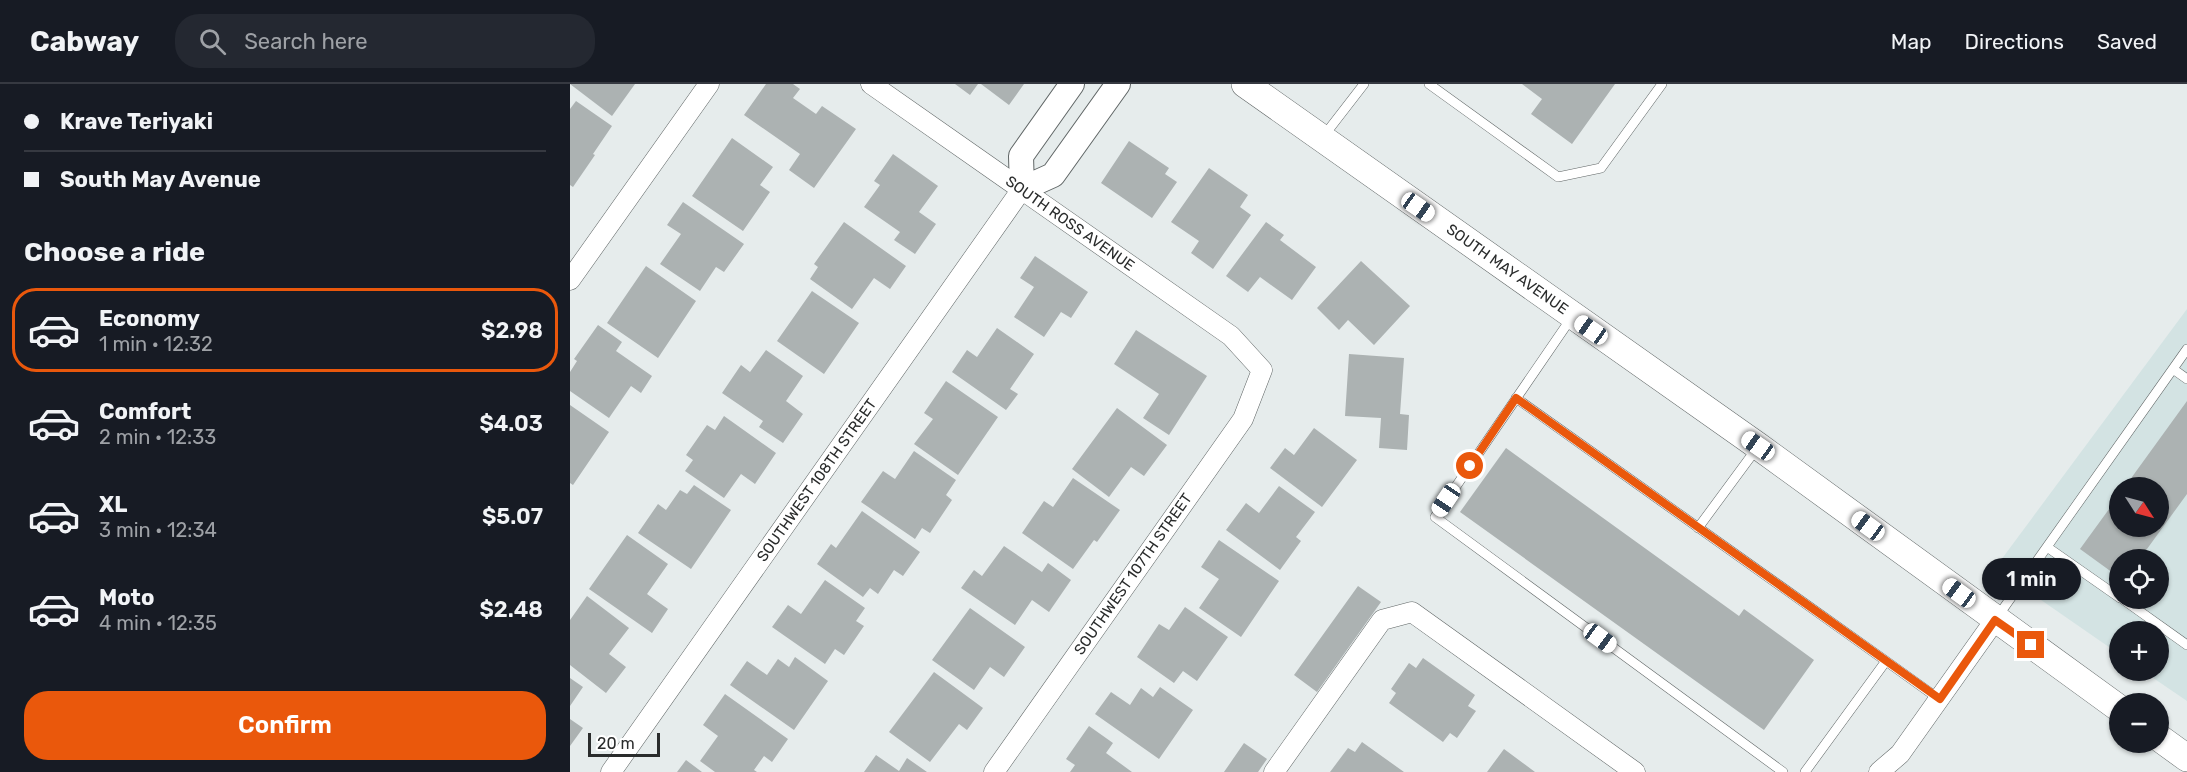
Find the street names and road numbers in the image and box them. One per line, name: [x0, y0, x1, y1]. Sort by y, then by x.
street label: SOUTH ROSS AVENUE: [1002, 172, 1138, 275]
street label: SOUTH MAY AVENUE: [1443, 220, 1572, 318]
street label: SOUTHWEST 108TH STREET: [753, 395, 880, 565]
street label: SOUTHWEST 107TH STREET: [1070, 490, 1196, 658]

